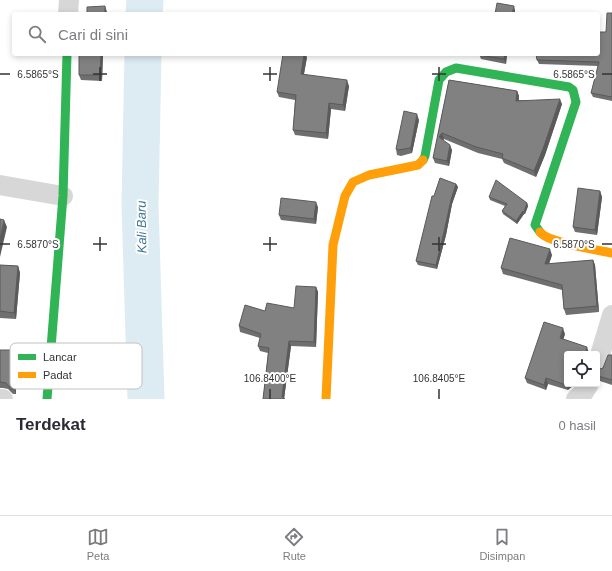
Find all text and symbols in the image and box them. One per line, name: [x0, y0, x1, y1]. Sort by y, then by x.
search box: [12, 12, 600, 56]
icon: search: [26, 23, 48, 45]
text: Cari di sini: [58, 26, 128, 43]
text: 6.5865°S: [17, 69, 59, 80]
text: 6.5865°S: [553, 69, 595, 80]
water label: Kali Baru: [134, 200, 149, 253]
text: 6.5870°S: [17, 239, 59, 250]
text: 6.5870°S: [553, 239, 595, 250]
legend: [10, 343, 142, 389]
text: Lancar: [43, 351, 77, 363]
map controls: [564, 351, 600, 387]
button: locate: [564, 351, 600, 387]
text: Padat: [43, 369, 72, 381]
text: 106.8400°E: [244, 373, 297, 384]
text: 106.8405°E: [413, 373, 466, 384]
text: Terdekat: [16, 415, 86, 434]
text: 0 hasil: [558, 418, 596, 433]
tab: Peta: [87, 526, 109, 562]
tab: Rute: [283, 526, 306, 562]
tab: Disimpan: [479, 526, 525, 562]

